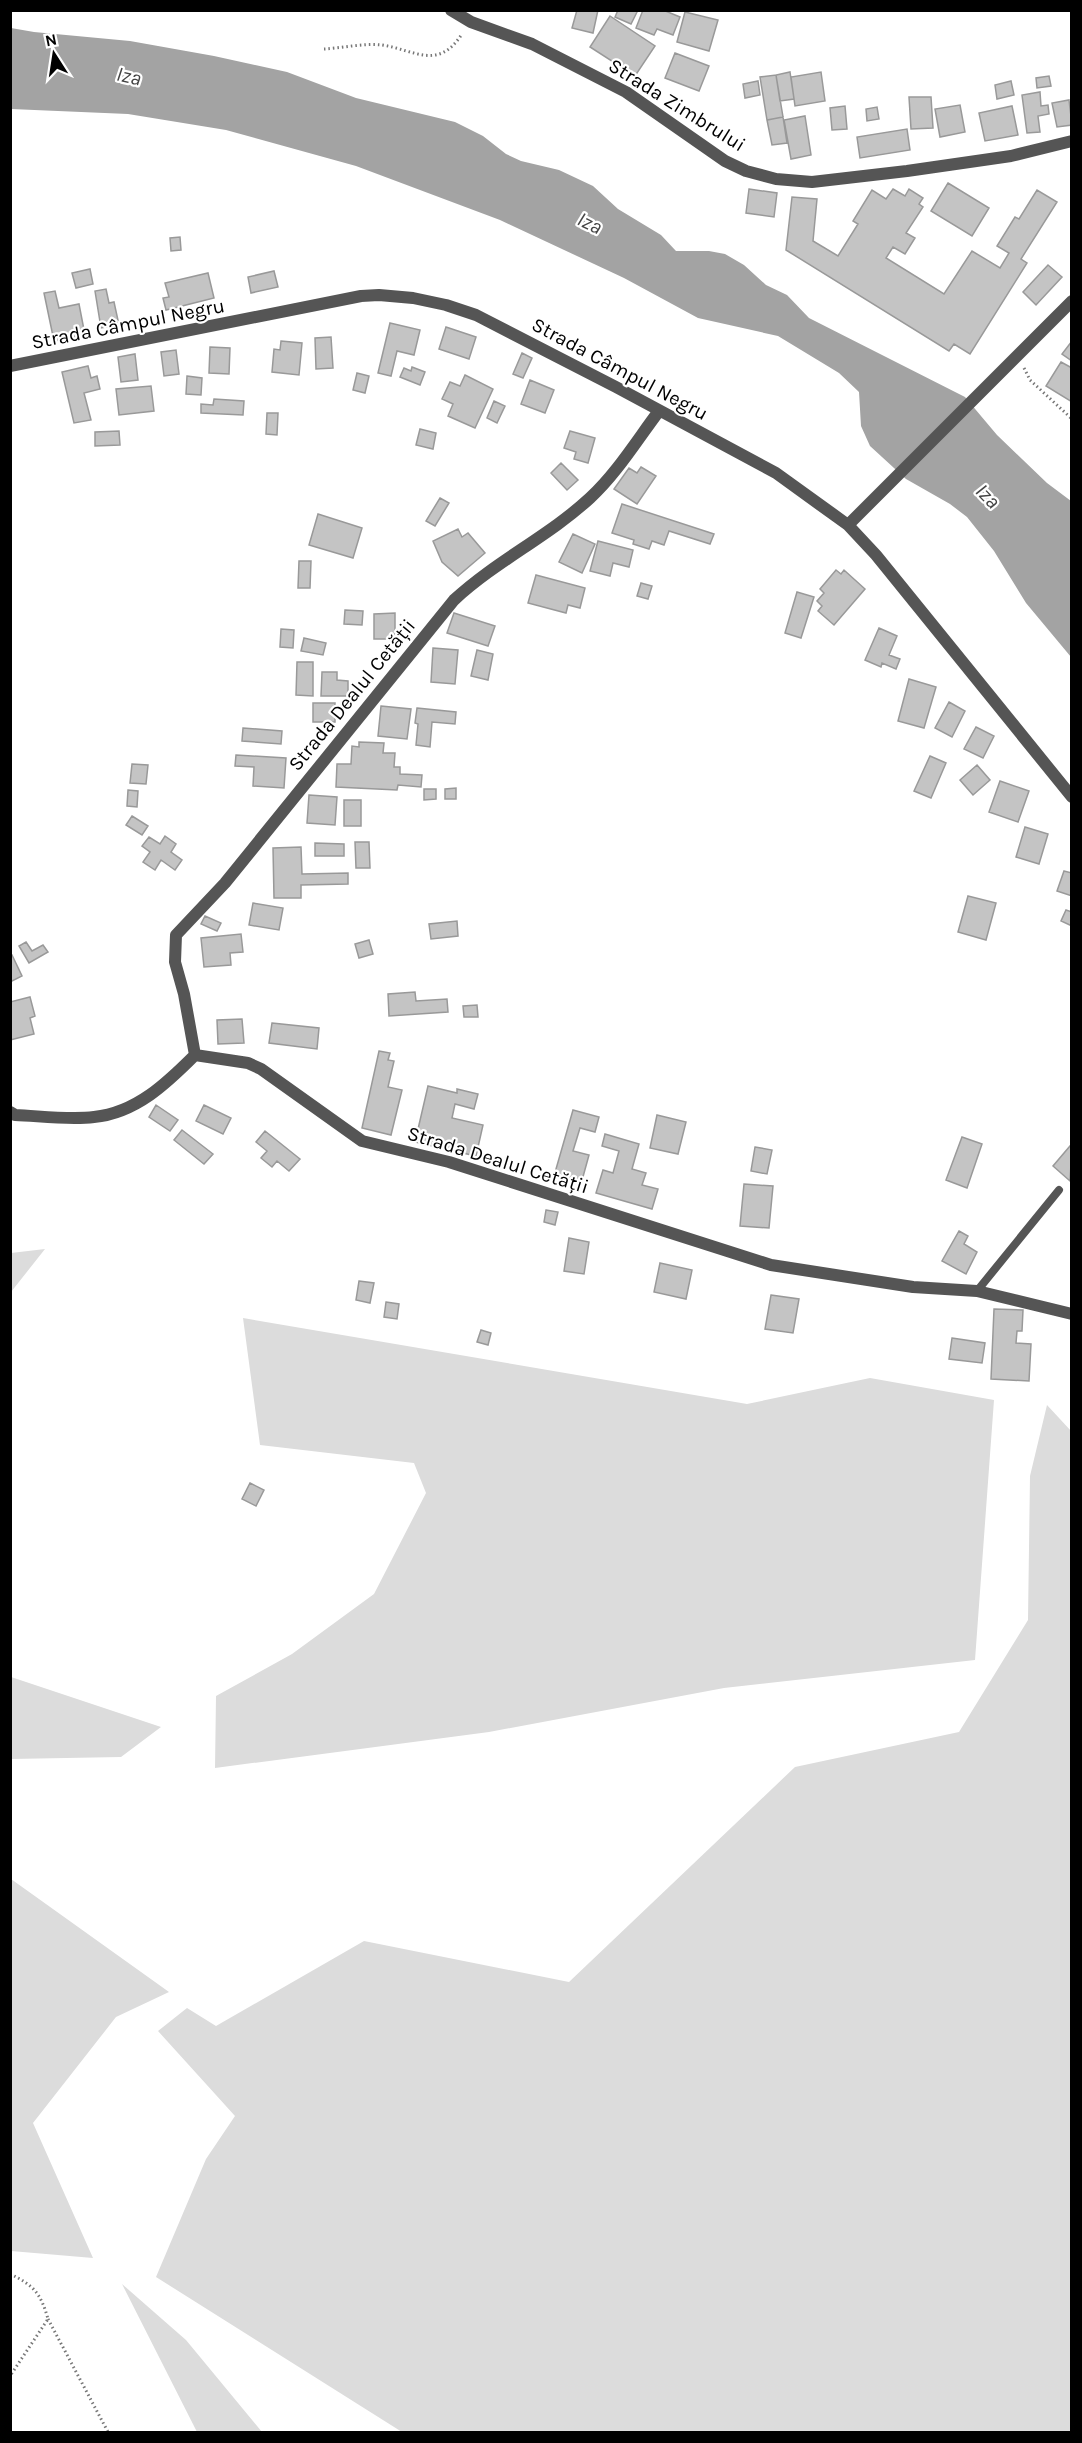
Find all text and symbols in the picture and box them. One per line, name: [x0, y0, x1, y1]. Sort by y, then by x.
north arrow: [24, 24, 84, 84]
text: N: [43, 29, 59, 50]
street label: Strada Zimbrului: [604, 54, 750, 156]
water label: Iza: [114, 62, 144, 90]
water label: Iza: [574, 207, 606, 239]
street label: Strada Câmpul Negru: [30, 294, 226, 354]
street label: Strada Câmpul Negru: [528, 313, 712, 425]
water label: Iza: [971, 479, 1005, 513]
street label: Strada Dealul Cetății: [284, 615, 420, 775]
street label: Strada Dealul Cetății: [405, 1121, 591, 1199]

